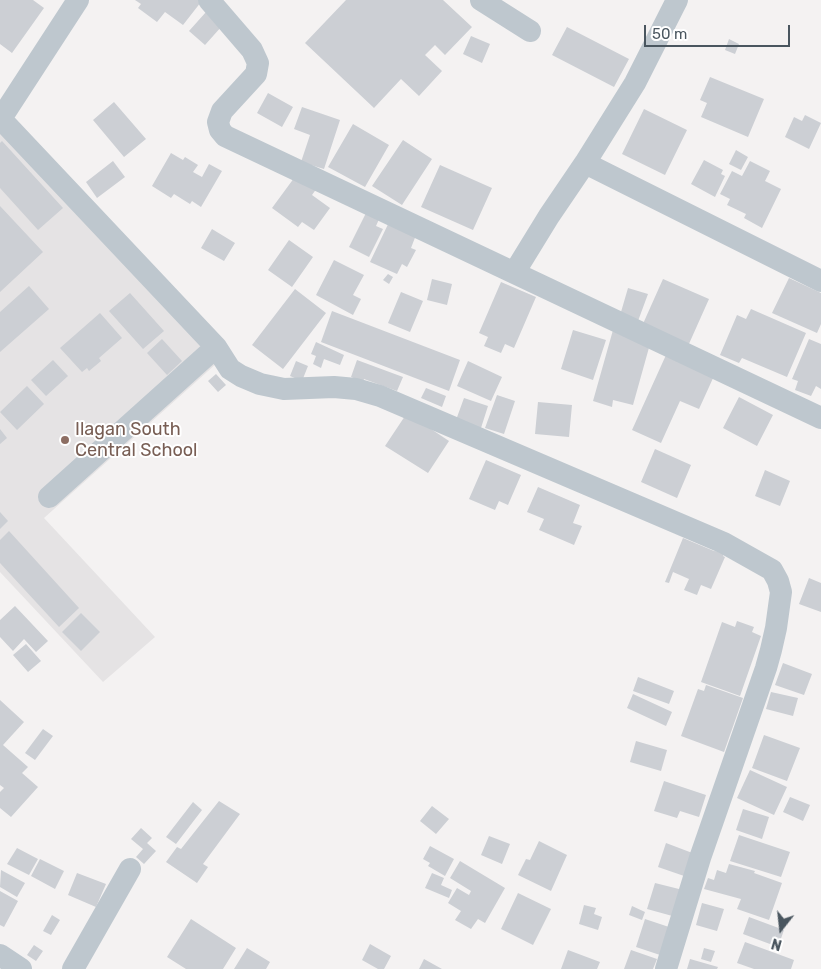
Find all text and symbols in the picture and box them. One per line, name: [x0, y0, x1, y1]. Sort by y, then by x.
scale bar: [646, 15, 792, 47]
text: 50 m: [652, 25, 687, 43]
place label: Ilagan South Central School: [75, 419, 197, 462]
marker: Ilagan South Central School: [59, 434, 71, 446]
north arrow: [756, 904, 806, 954]
text: N: [770, 934, 784, 953]

